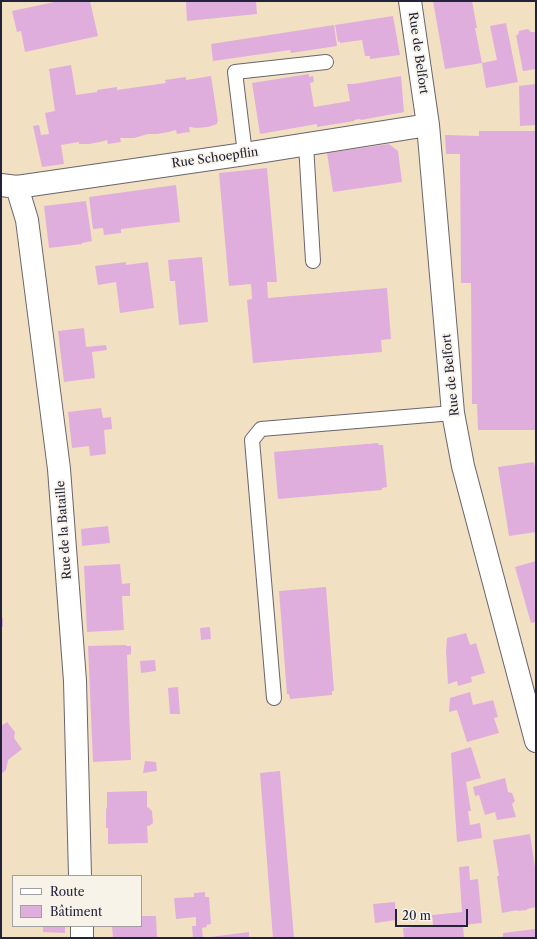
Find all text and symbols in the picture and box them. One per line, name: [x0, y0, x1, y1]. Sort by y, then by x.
street label: Rue de Belfort: [405, 11, 431, 95]
street label: Rue Schoepflin: [171, 145, 259, 171]
street label: Rue de Belfort: [440, 333, 462, 417]
street label: Rue de la Bataille: [53, 480, 75, 580]
legend: [12, 875, 142, 927]
text: Route: [50, 884, 84, 899]
scale bar: [397, 901, 470, 927]
text: Bâtiment: [50, 904, 102, 919]
text: 20 m: [402, 908, 431, 923]

